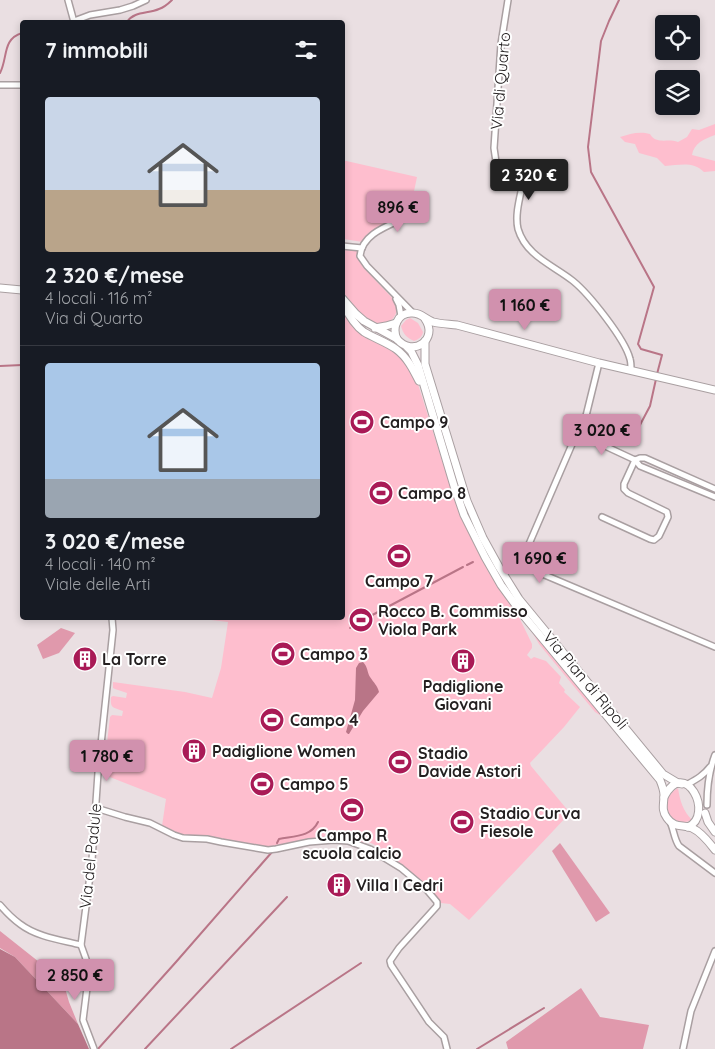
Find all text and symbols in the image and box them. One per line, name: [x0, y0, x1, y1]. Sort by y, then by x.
map controls: [655, 15, 700, 115]
button: locate: [655, 15, 700, 60]
street label: Via di Quarto: [486, 31, 514, 131]
icon: filters: [292, 36, 320, 64]
text: 7 immobili: [45, 37, 148, 63]
button: layers: [655, 70, 700, 115]
icon: home: [138, 130, 228, 220]
pin: 2 320 €: [483, 158, 575, 201]
text: 2 320 €: [501, 165, 557, 185]
pin: 896 €: [363, 190, 433, 233]
text: 896 €: [377, 197, 419, 217]
text: 2 320 €/mese: [45, 262, 184, 288]
text: 4 locali · 116 m²: [45, 288, 152, 308]
pin: 1 160 €: [479, 288, 571, 331]
text: 1 160 €: [500, 295, 550, 315]
text: Via di Quarto: [45, 308, 143, 328]
icon: home: [138, 395, 228, 485]
sports icon: Campo 9: [349, 409, 375, 435]
place label: Campo 9: [380, 412, 448, 432]
pin: 3 020 €: [556, 414, 648, 456]
text: 3 020 €: [574, 420, 630, 440]
sports icon: Campo 8: [368, 480, 394, 506]
place label: Campo 8: [398, 483, 466, 503]
text: 3 020 €/mese: [45, 528, 185, 554]
pin: 1 690 €: [494, 542, 586, 584]
sports icon: Campo 7: [386, 543, 412, 569]
text: 1 690 €: [514, 548, 566, 568]
text: 4 locali · 140 m²: [45, 554, 156, 574]
place label: Campo 7: [365, 571, 433, 591]
text: Viale delle Arti: [45, 574, 150, 594]
place label: Rocco B. Commisso Viola Park: [378, 601, 528, 639]
sports icon: Rocco B. Commisso Viola Park: [348, 607, 374, 633]
street label: Via Pian di Ripoli: [539, 627, 633, 733]
sports icon: Campo 3: [270, 641, 296, 667]
place label: Campo 3: [300, 644, 368, 664]
building icon: La Torre: [72, 646, 98, 672]
building icon: Padiglione Giovani: [450, 648, 476, 674]
place label: La Torre: [102, 649, 167, 669]
place label: Padiglione Giovani: [423, 676, 503, 714]
sports icon: Campo 4: [259, 707, 285, 733]
place label: Campo 4: [290, 710, 359, 730]
building icon: Padiglione Women: [181, 738, 207, 764]
pin: 1 780 €: [61, 740, 153, 782]
place label: Padiglione Women: [212, 741, 356, 761]
place label: Stadio Davide Astori: [418, 743, 521, 781]
text: 1 780 €: [81, 746, 133, 766]
sports icon: Stadio Davide Astori: [387, 749, 413, 775]
sports icon: Campo 5: [249, 771, 275, 797]
place label: Campo 5: [280, 774, 349, 794]
sports icon: Campo R scuola calcio: [339, 797, 365, 823]
street label: Via del Padule: [75, 802, 105, 910]
place label: Stadio Curva Fiesole: [480, 803, 581, 841]
sports icon: Stadio Curva Fiesole: [449, 809, 475, 835]
place label: Campo R scuola calcio: [303, 825, 401, 863]
building icon: Villa I Cedri: [326, 872, 352, 898]
place label: Villa I Cedri: [356, 875, 443, 895]
pin: 2 850 €: [29, 958, 121, 1001]
text: 2 850 €: [47, 965, 103, 985]

